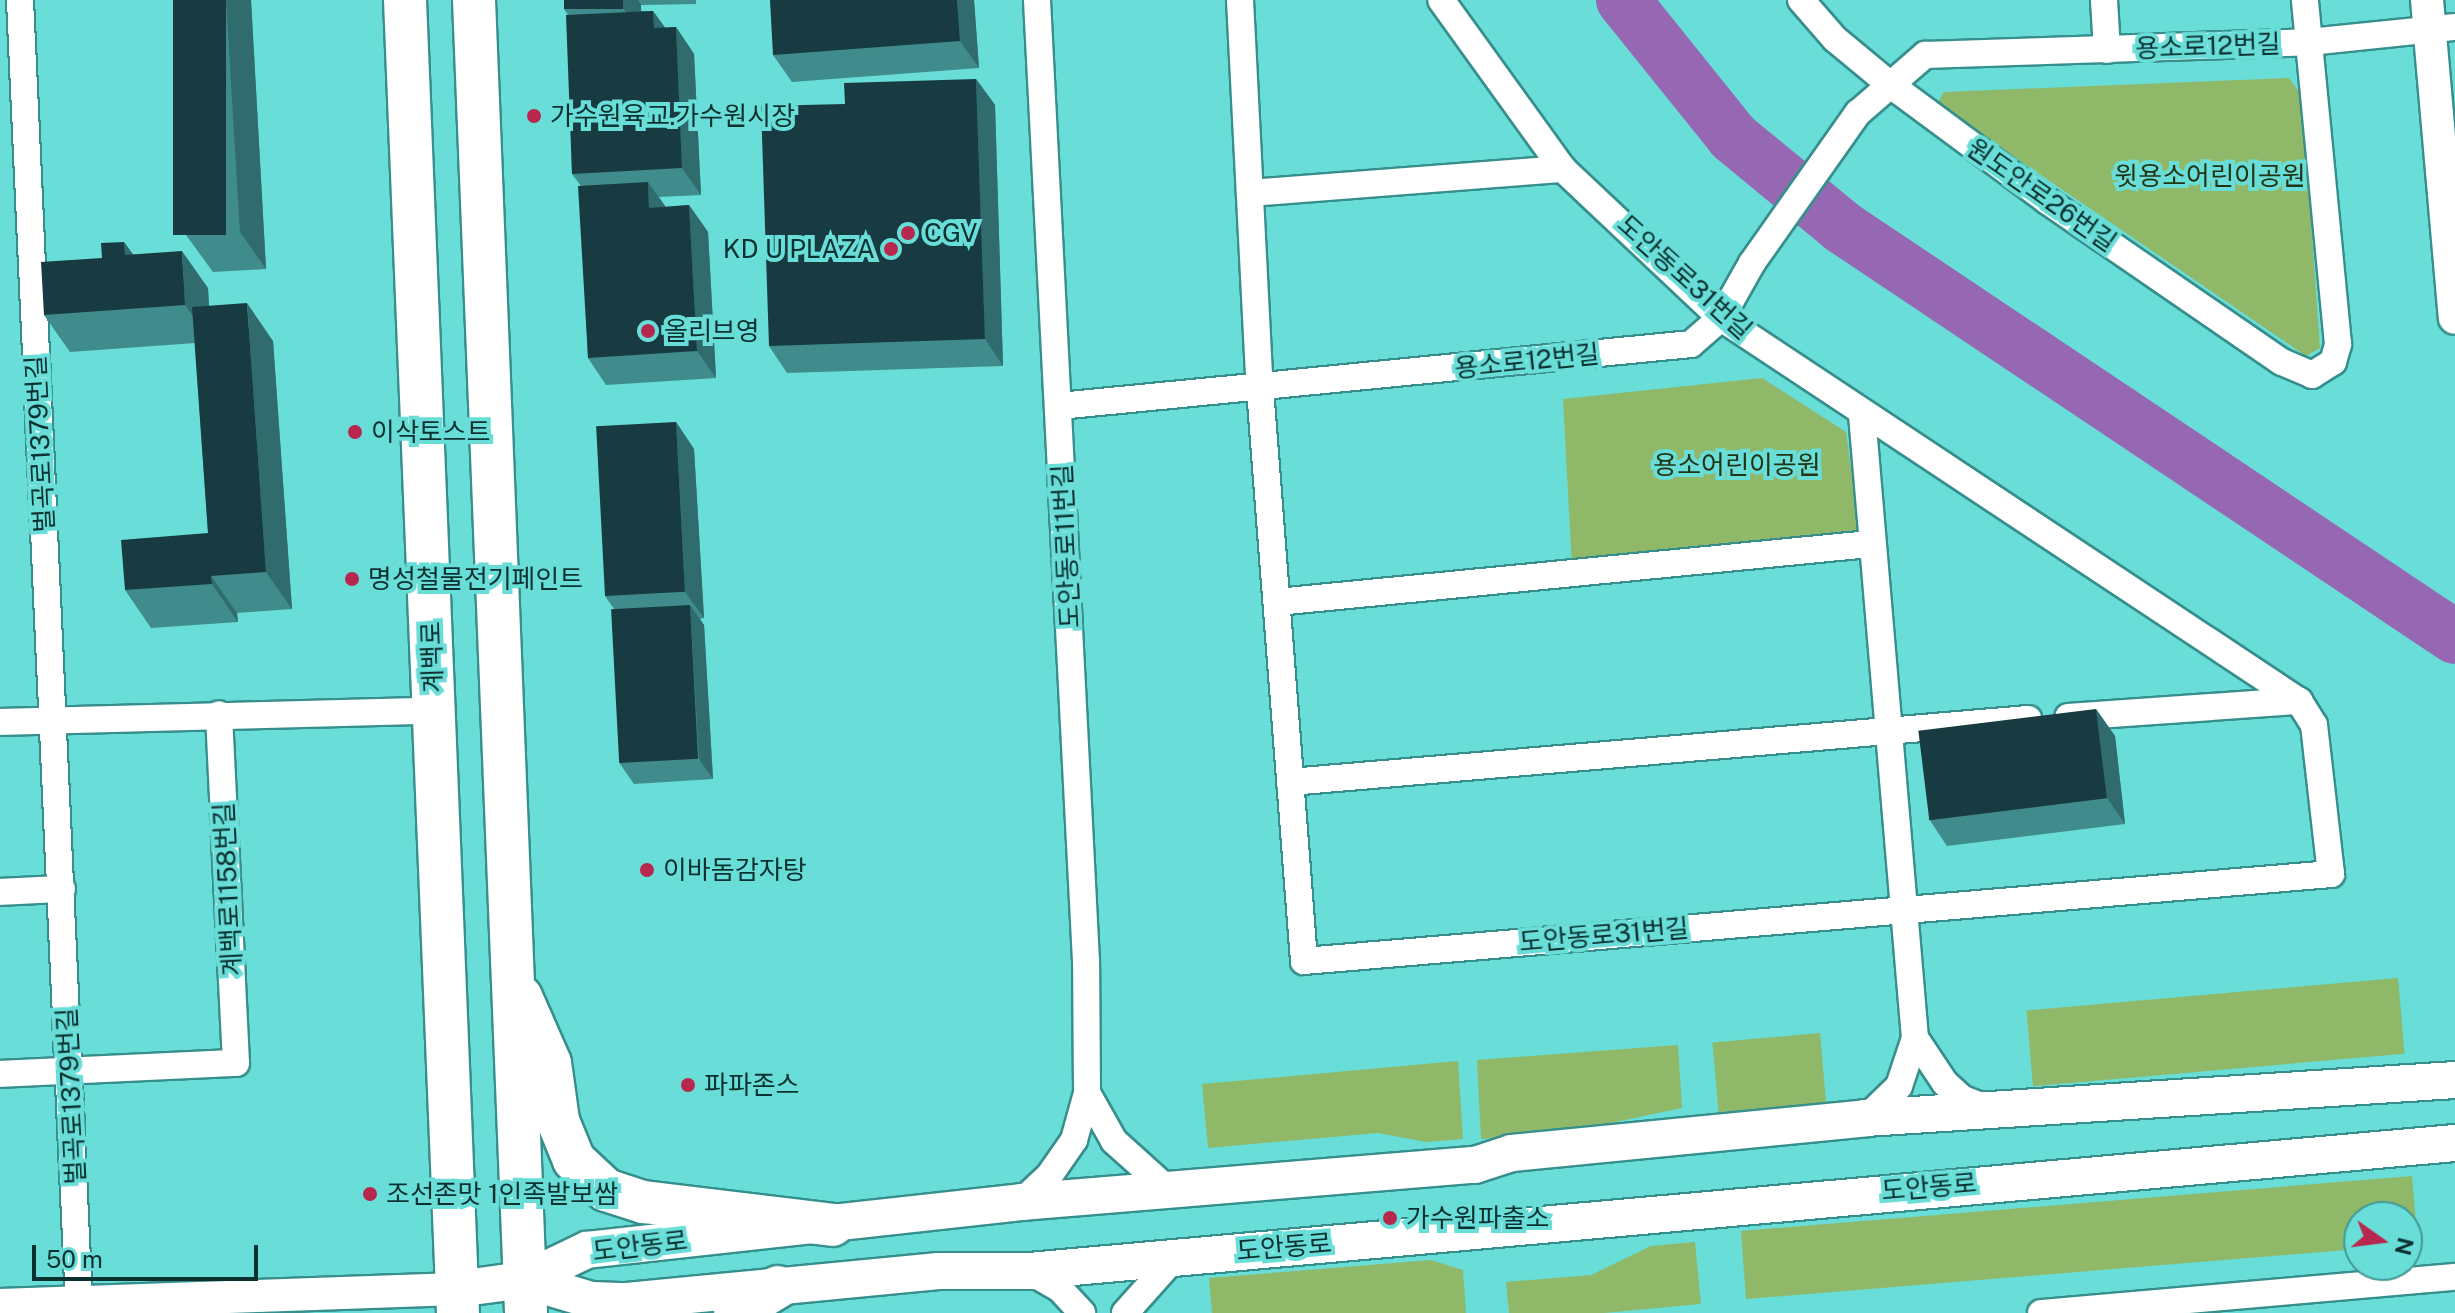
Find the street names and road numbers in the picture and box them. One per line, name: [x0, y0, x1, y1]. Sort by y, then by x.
street label: 용소로12번길: [2135, 28, 2281, 64]
street label: 원도안로26번길: [1961, 132, 2123, 258]
street label: 도안동로31번길: [1611, 208, 1759, 346]
street label: 용소로12번길: [1453, 338, 1601, 384]
street label: 벌곡로1379번길: [20, 355, 60, 533]
street label: 도안동로11번길: [1046, 463, 1086, 629]
street label: 계백로: [415, 621, 449, 693]
street label: 계백로1158번길: [208, 801, 248, 977]
street label: 도안동로31번길: [1518, 912, 1690, 958]
street label: 벌곡로1379번길: [51, 1007, 91, 1185]
street label: 도안동로: [1880, 1167, 1978, 1207]
street label: 도안동로: [591, 1225, 689, 1267]
street label: 도안동로: [1235, 1227, 1333, 1267]

